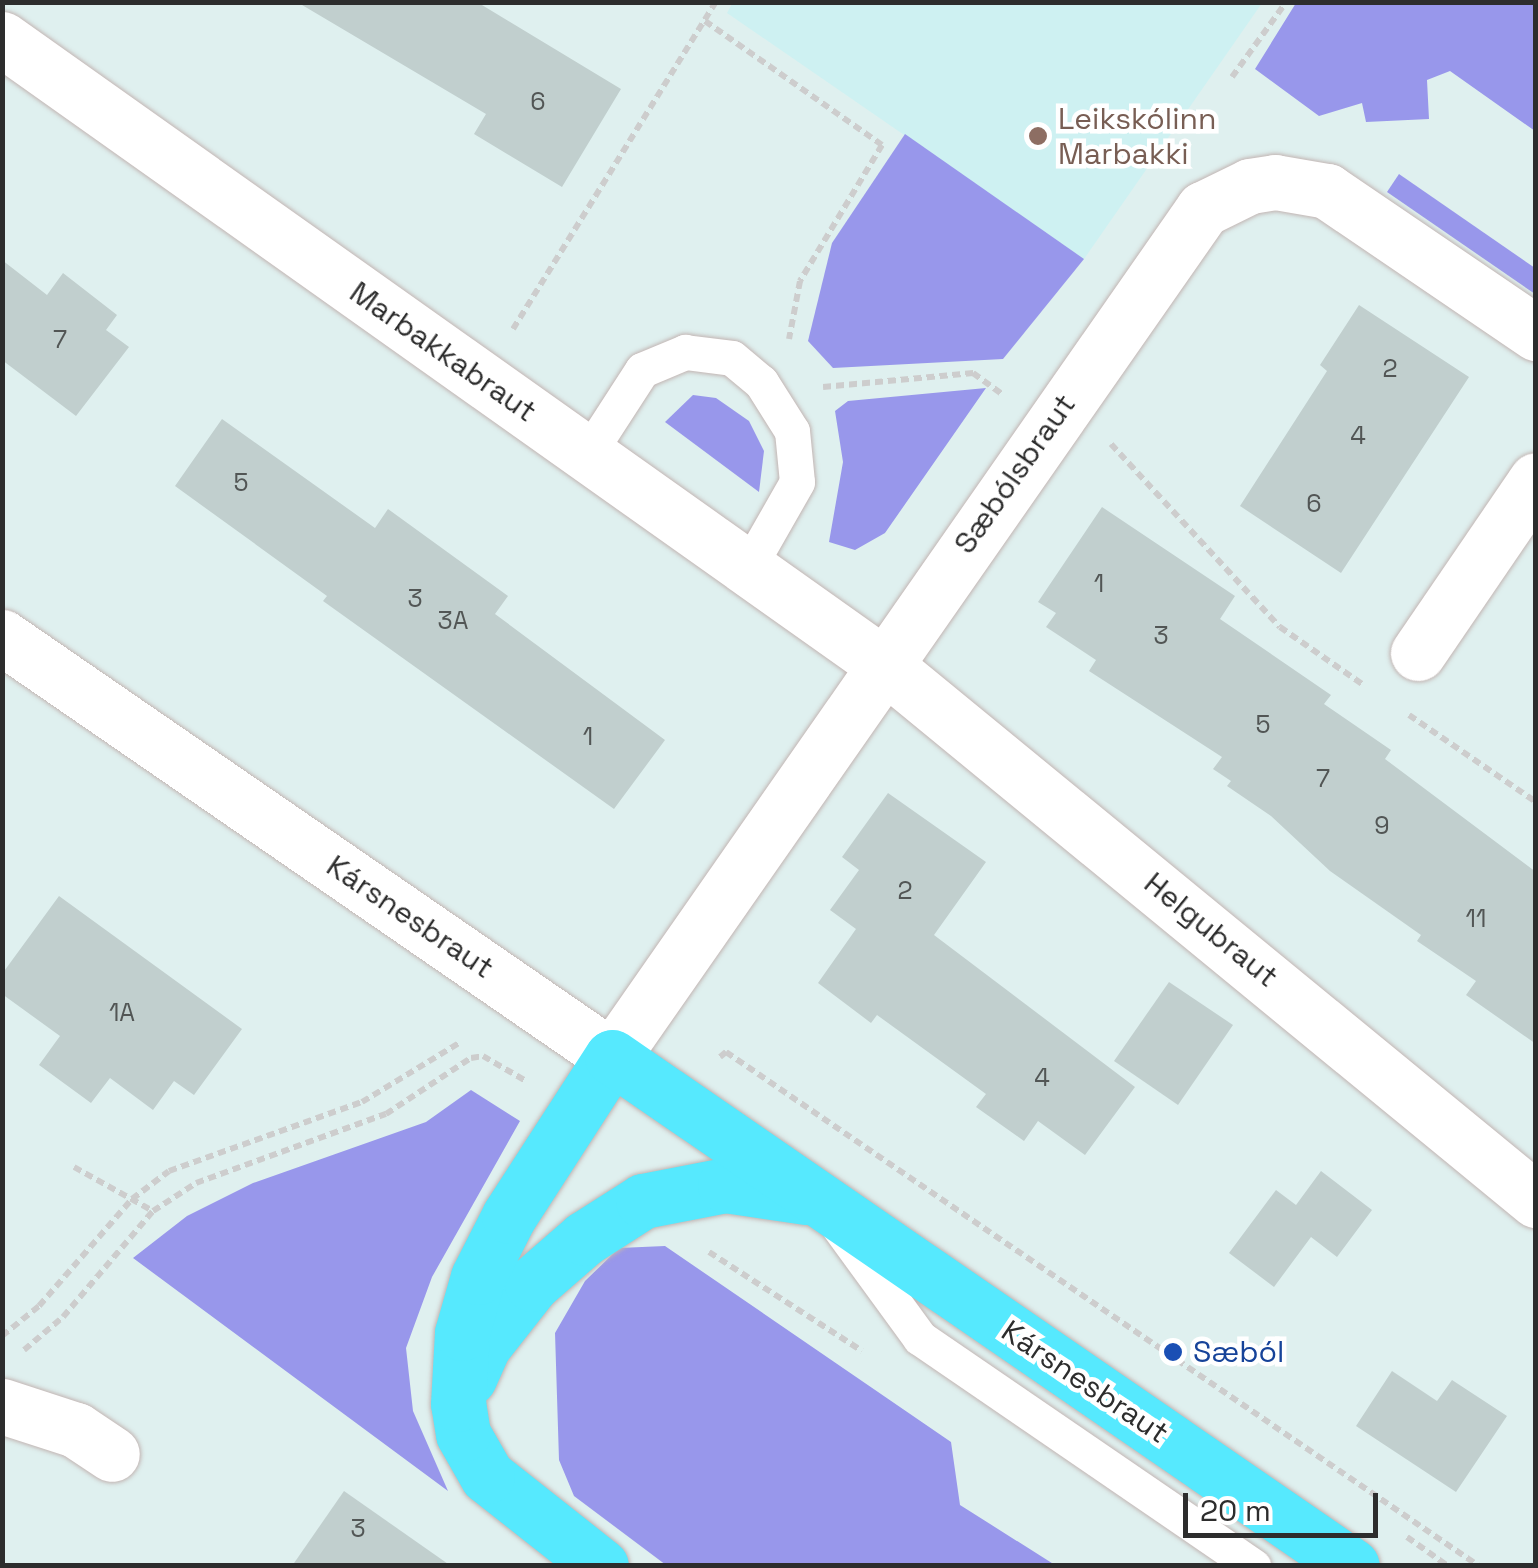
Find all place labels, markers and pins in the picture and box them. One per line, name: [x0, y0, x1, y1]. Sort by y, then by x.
place label: Leikskólinn Marbakki: [1058, 101, 1216, 172]
marker: Leikskólinn Marbakki: [1027, 125, 1049, 147]
place label: Sæból: [1193, 1334, 1284, 1370]
marker: Sæból: [1162, 1341, 1184, 1363]

